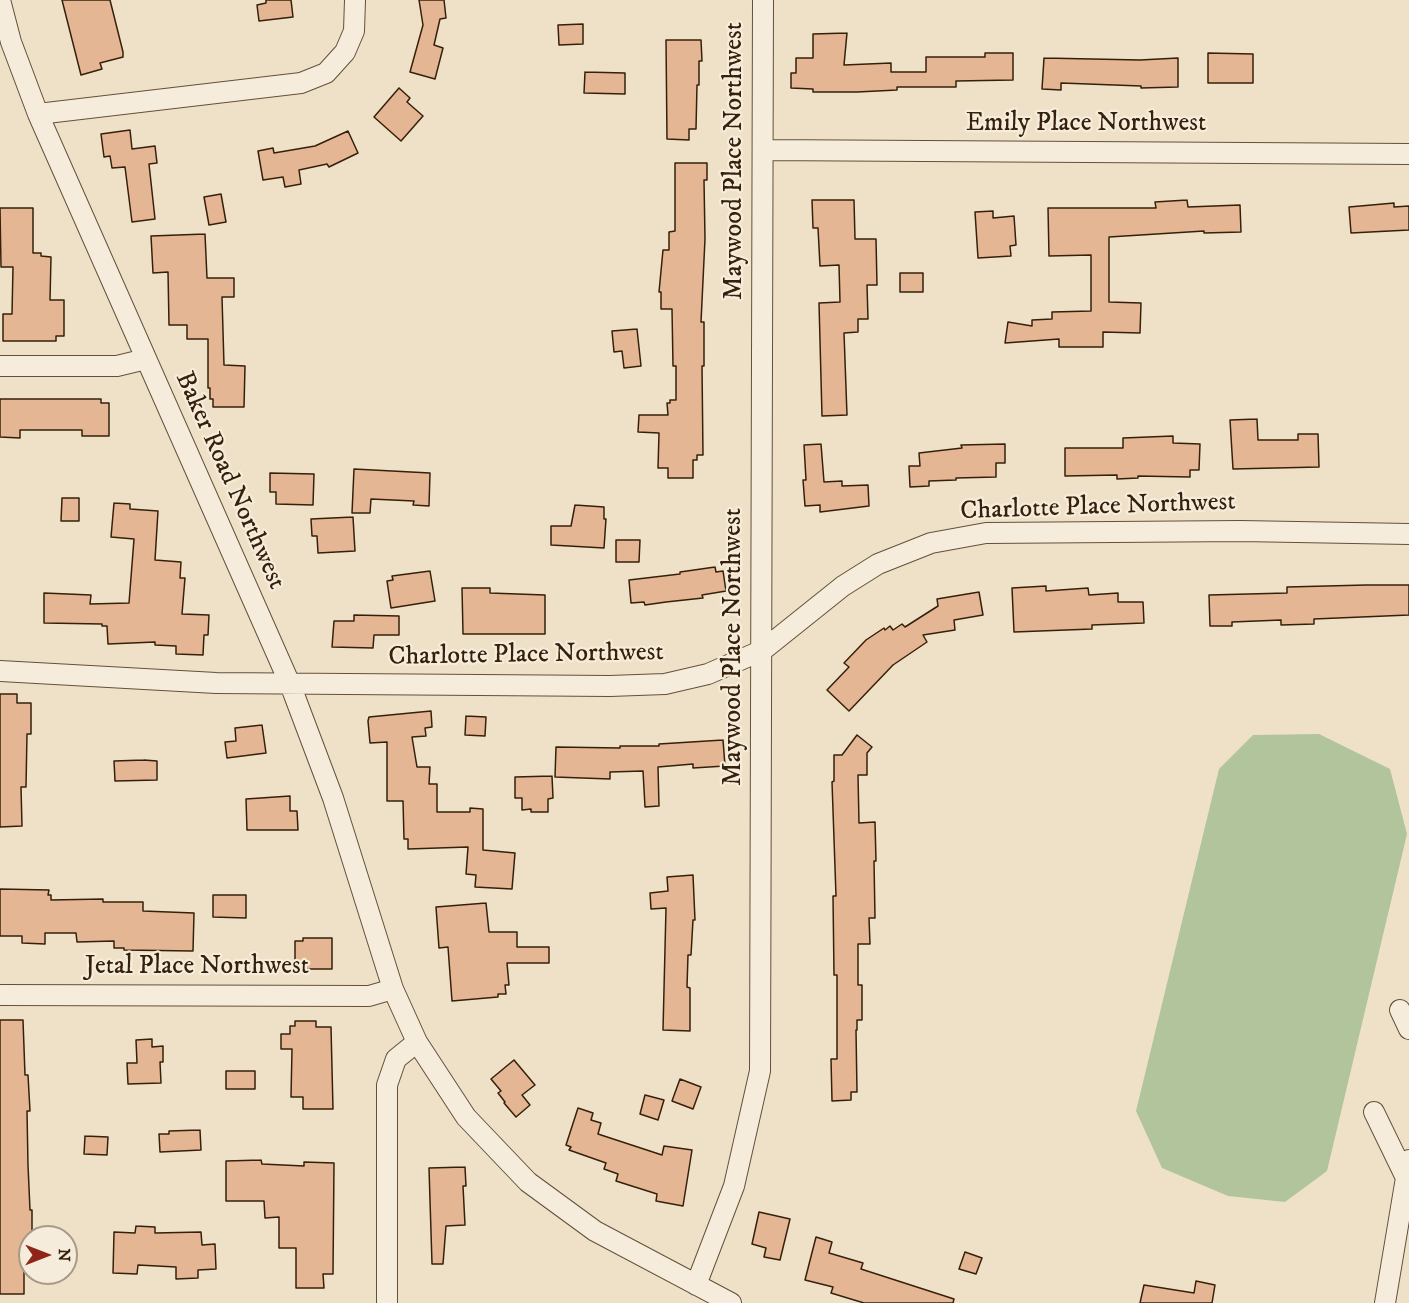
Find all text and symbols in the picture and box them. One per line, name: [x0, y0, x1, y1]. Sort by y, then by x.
street label: Maywood Place Northwest: [720, 22, 752, 300]
street label: Emily Place Northwest: [966, 109, 1206, 141]
street label: Baker Road Northwest: [167, 367, 291, 595]
street label: Charlotte Place Northwest: [960, 488, 1236, 528]
street label: Maywood Place Northwest: [719, 508, 751, 786]
street label: Charlotte Place Northwest: [388, 638, 664, 674]
street label: Jetal Place Northwest: [85, 952, 309, 984]
north arrow: [18, 1225, 78, 1285]
text: N: [54, 1248, 74, 1262]

